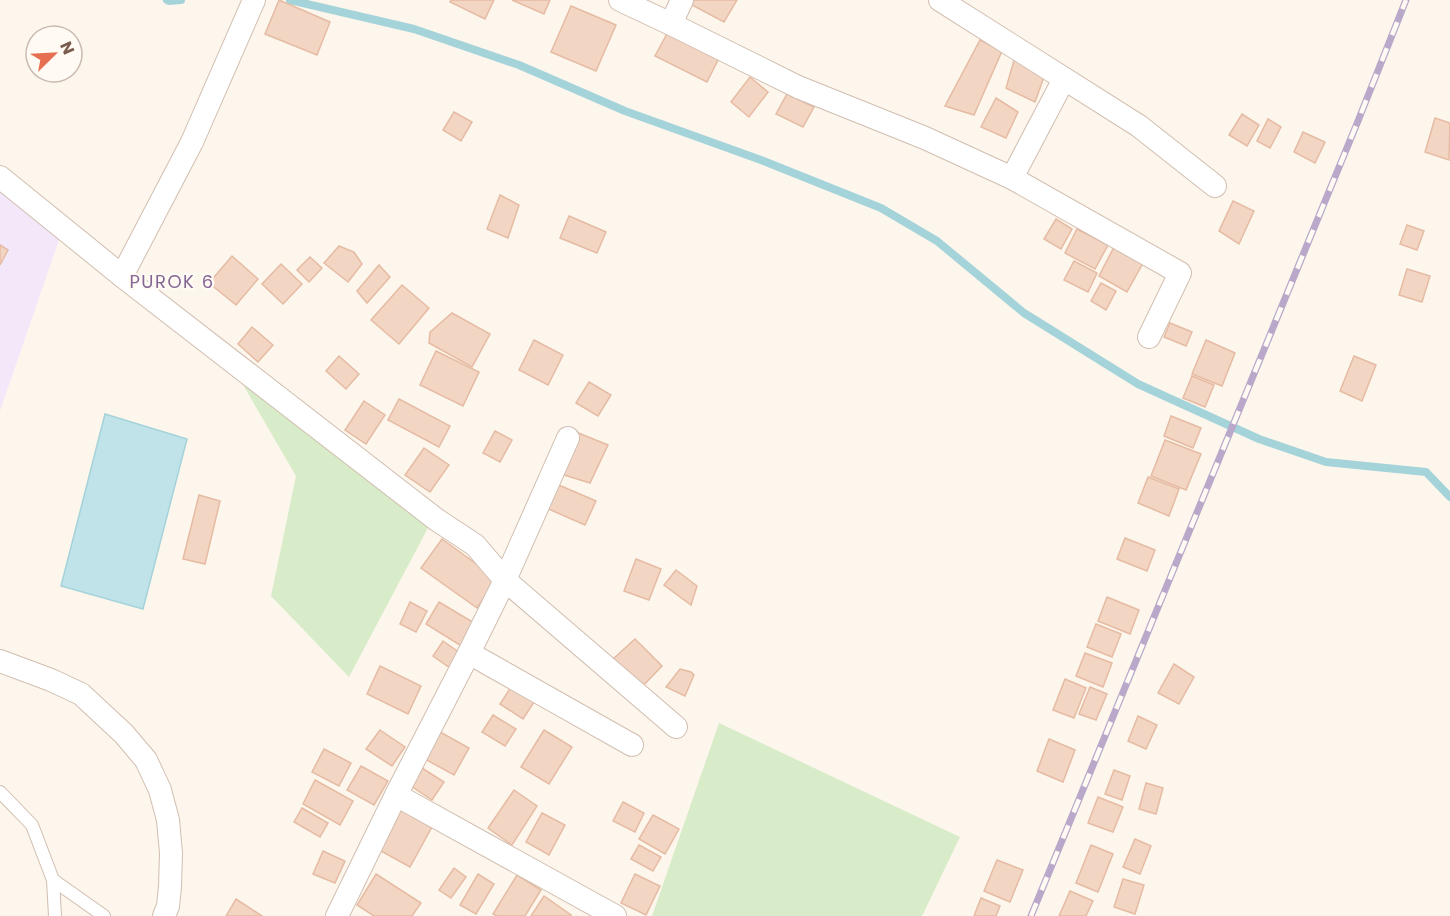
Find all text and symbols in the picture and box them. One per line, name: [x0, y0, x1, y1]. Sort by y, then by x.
north arrow: [24, 24, 84, 84]
text: N: [54, 38, 80, 58]
district label: PUROK 6: [129, 269, 215, 294]

